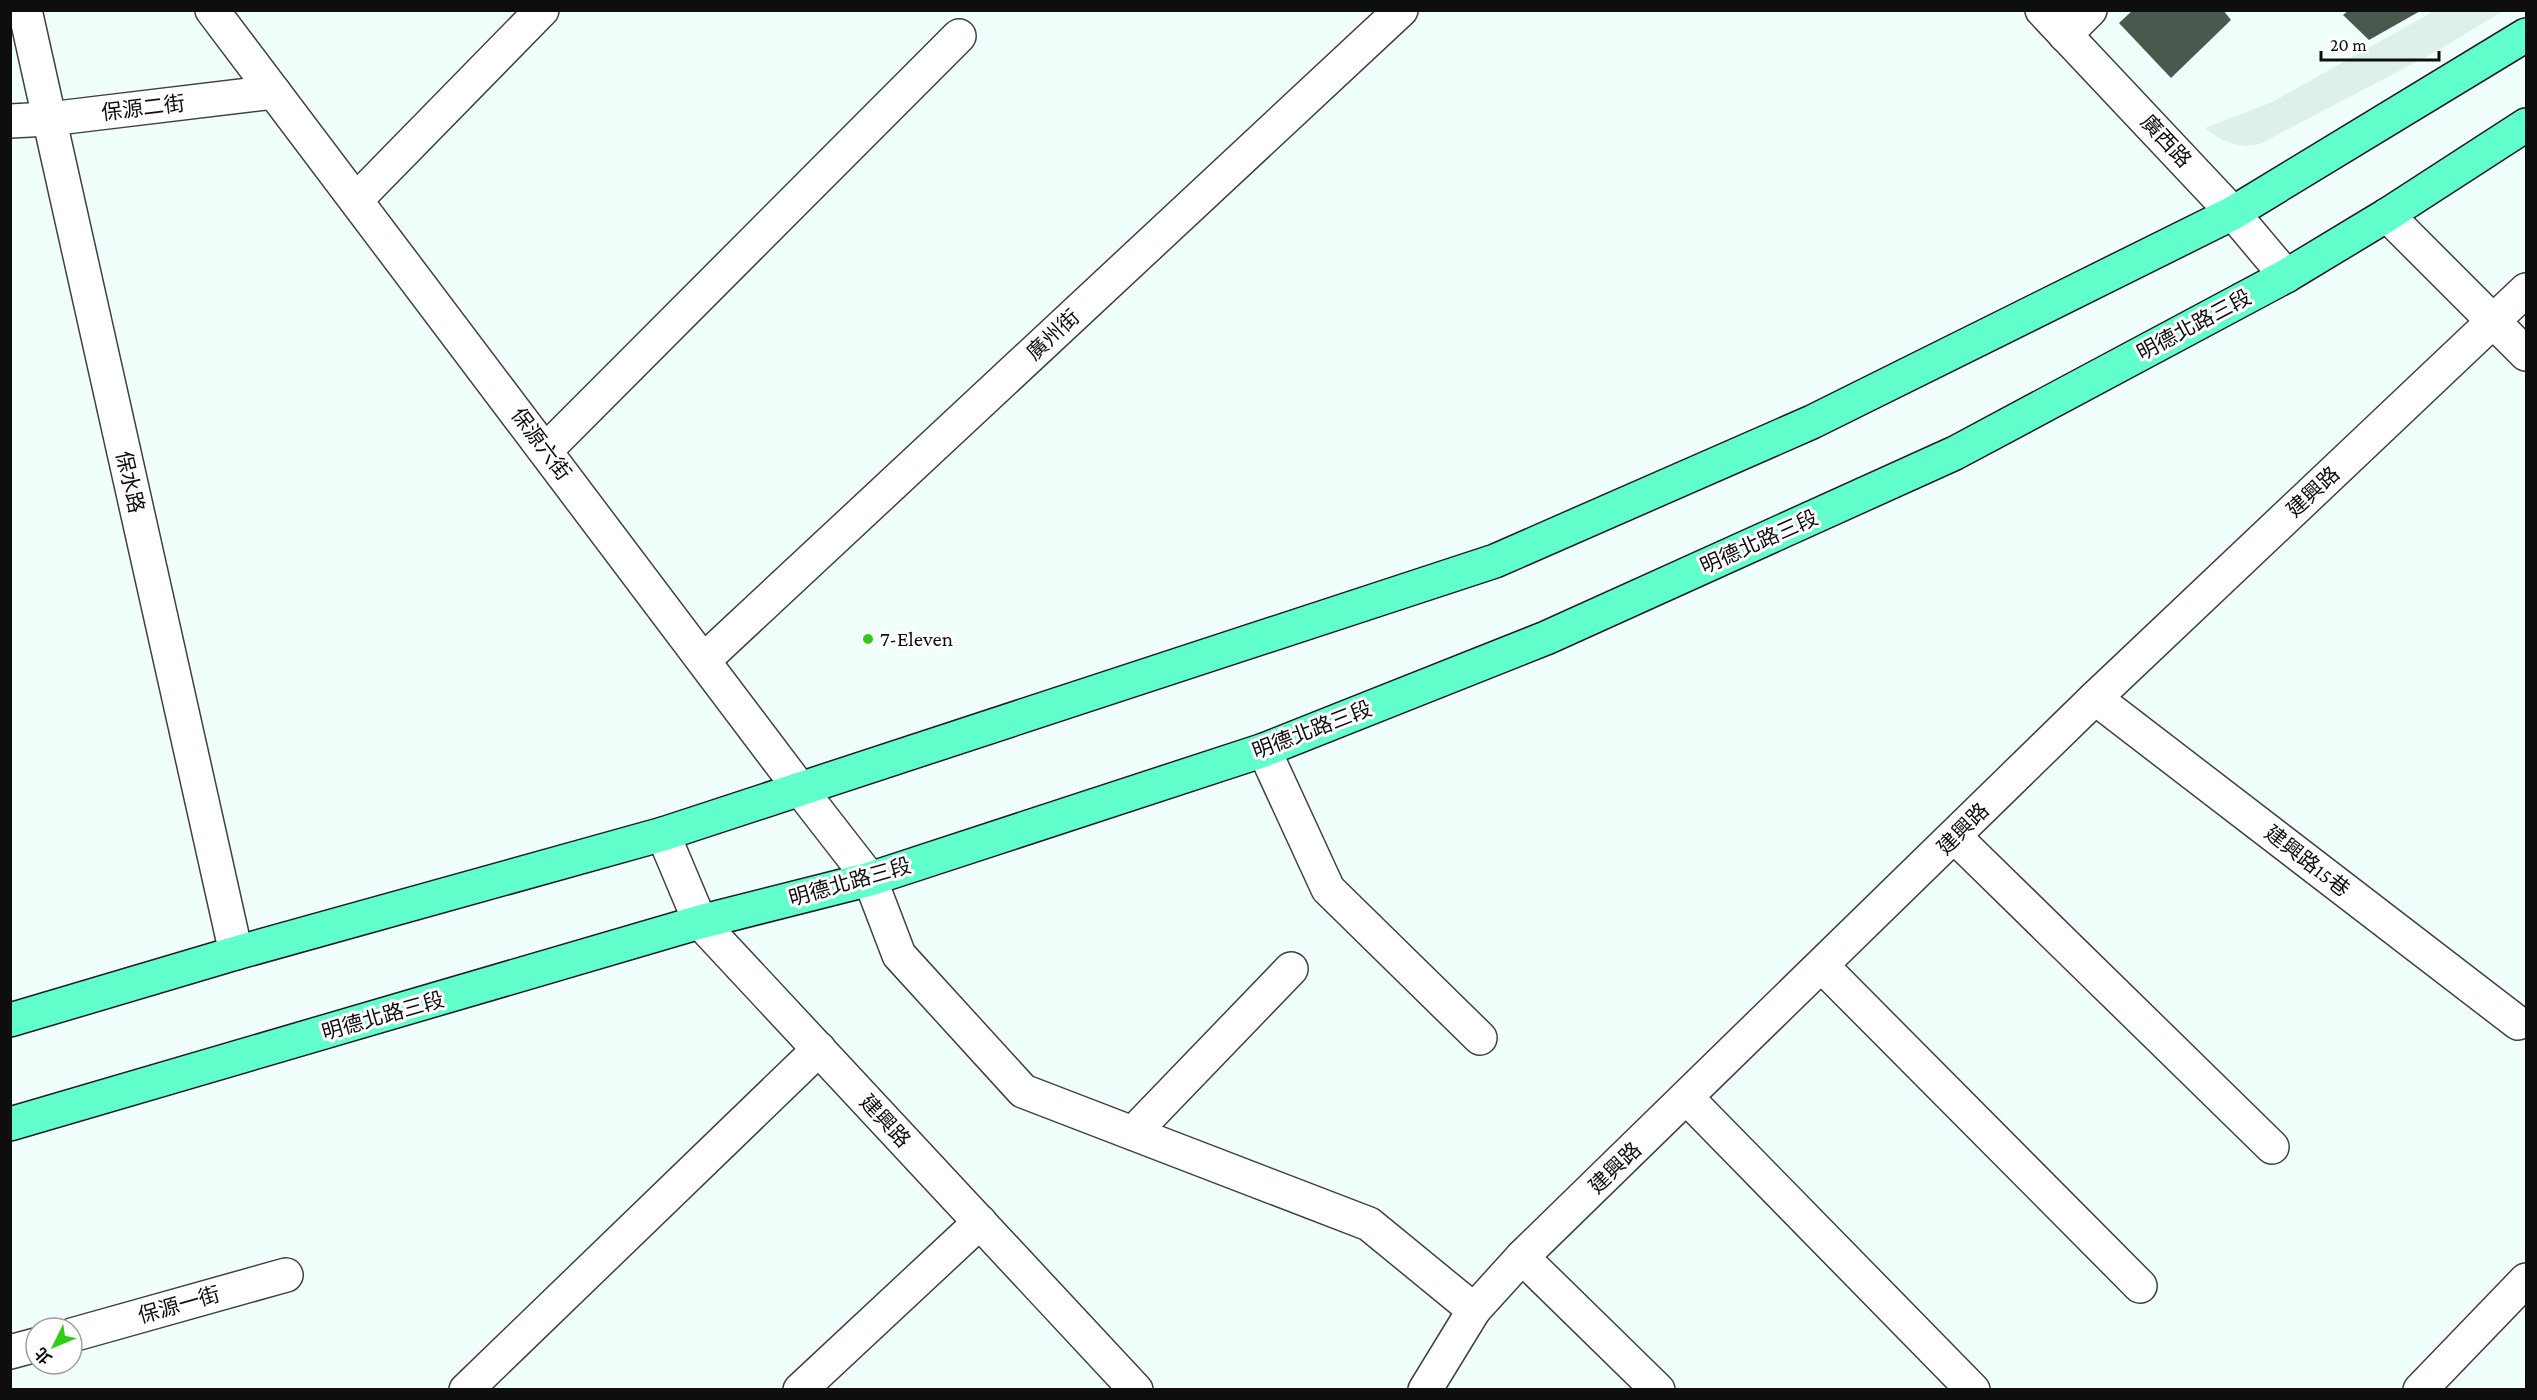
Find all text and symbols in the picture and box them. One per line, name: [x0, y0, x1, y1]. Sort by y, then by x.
scale bar: [2321, 24, 2440, 62]
text: 20 m: [2330, 35, 2367, 55]
street label: 保源二街: [100, 91, 186, 125]
street label: 廣西路: [2136, 110, 2196, 172]
street label: 明德北路三段: [2133, 285, 2255, 365]
street label: 廣州街: [1022, 305, 1084, 365]
street label: 保源六街: [506, 403, 576, 485]
street label: 保水路: [111, 449, 149, 515]
street label: 建興路: [2282, 462, 2344, 522]
street label: 明德北路三段: [1697, 505, 1821, 579]
place label: 7-Eleven: [880, 627, 953, 651]
marker: 7-Eleven: [861, 632, 875, 646]
street label: 明德北路三段: [1249, 696, 1375, 764]
street label: 建興路: [1932, 798, 1994, 860]
street label: 建興路15巷: [2260, 820, 2354, 902]
street label: 明德北路三段: [786, 853, 914, 911]
street label: 明德北路三段: [319, 987, 447, 1045]
street label: 建興路: [855, 1090, 915, 1152]
street label: 建興路: [1584, 1137, 1646, 1199]
street label: 保源一街: [135, 1282, 223, 1328]
north arrow: [24, 1316, 84, 1376]
text: 北: [32, 1344, 55, 1368]

